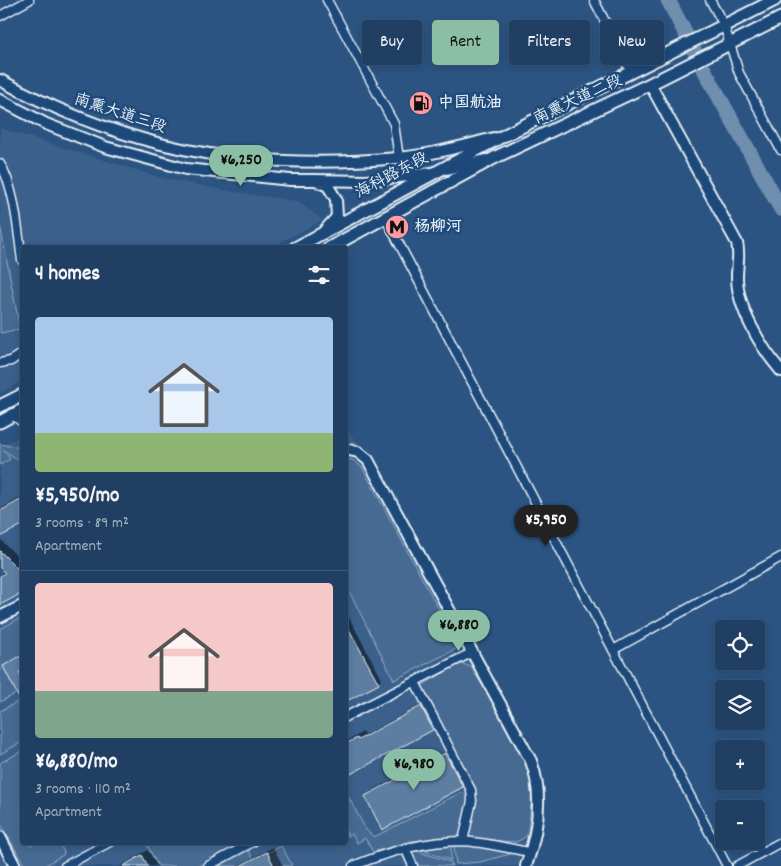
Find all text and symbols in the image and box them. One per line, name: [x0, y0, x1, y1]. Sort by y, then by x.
chip: Buy: [362, 20, 422, 65]
chip: Rent: [432, 20, 499, 65]
chip: Filters: [509, 20, 590, 65]
chip: New: [600, 20, 664, 65]
street label: 南熏大道二段: [530, 69, 626, 131]
street label: 南熏大道三段: [71, 88, 169, 140]
fuel station icon: 中国航油: [408, 90, 434, 116]
place label: 中国航油: [438, 92, 502, 115]
pin: ¥6,250: [200, 144, 282, 187]
street label: 海科路东段: [351, 147, 433, 205]
text: ¥6,250: [220, 149, 262, 172]
metro station icon: 杨柳河: [384, 214, 410, 240]
place label: 杨柳河: [414, 216, 462, 239]
text: 4 homes: [35, 260, 100, 290]
icon: filters: [305, 261, 333, 289]
icon: home: [139, 350, 229, 440]
text: ¥5,950/mo: [35, 482, 119, 512]
pin: ¥5,950: [505, 504, 587, 547]
text: ¥5,950: [525, 509, 567, 532]
text: 3 rooms · 89 m²: [35, 512, 129, 535]
text: Apartment: [35, 535, 102, 558]
pin: ¥6,880: [418, 610, 500, 652]
text: ¥6,880: [439, 614, 479, 637]
icon: home: [139, 615, 229, 705]
map controls: [715, 620, 765, 850]
button: locate: [715, 620, 765, 670]
button: layers: [715, 680, 765, 730]
button: +: [715, 740, 765, 790]
text: ¥6,880/mo: [35, 748, 118, 778]
pin: ¥6,980: [373, 748, 455, 791]
text: ¥6,980: [393, 753, 435, 776]
text: 3 rooms · 110 m²: [35, 778, 131, 801]
button: −: [715, 800, 765, 850]
text: Apartment: [35, 801, 102, 824]

